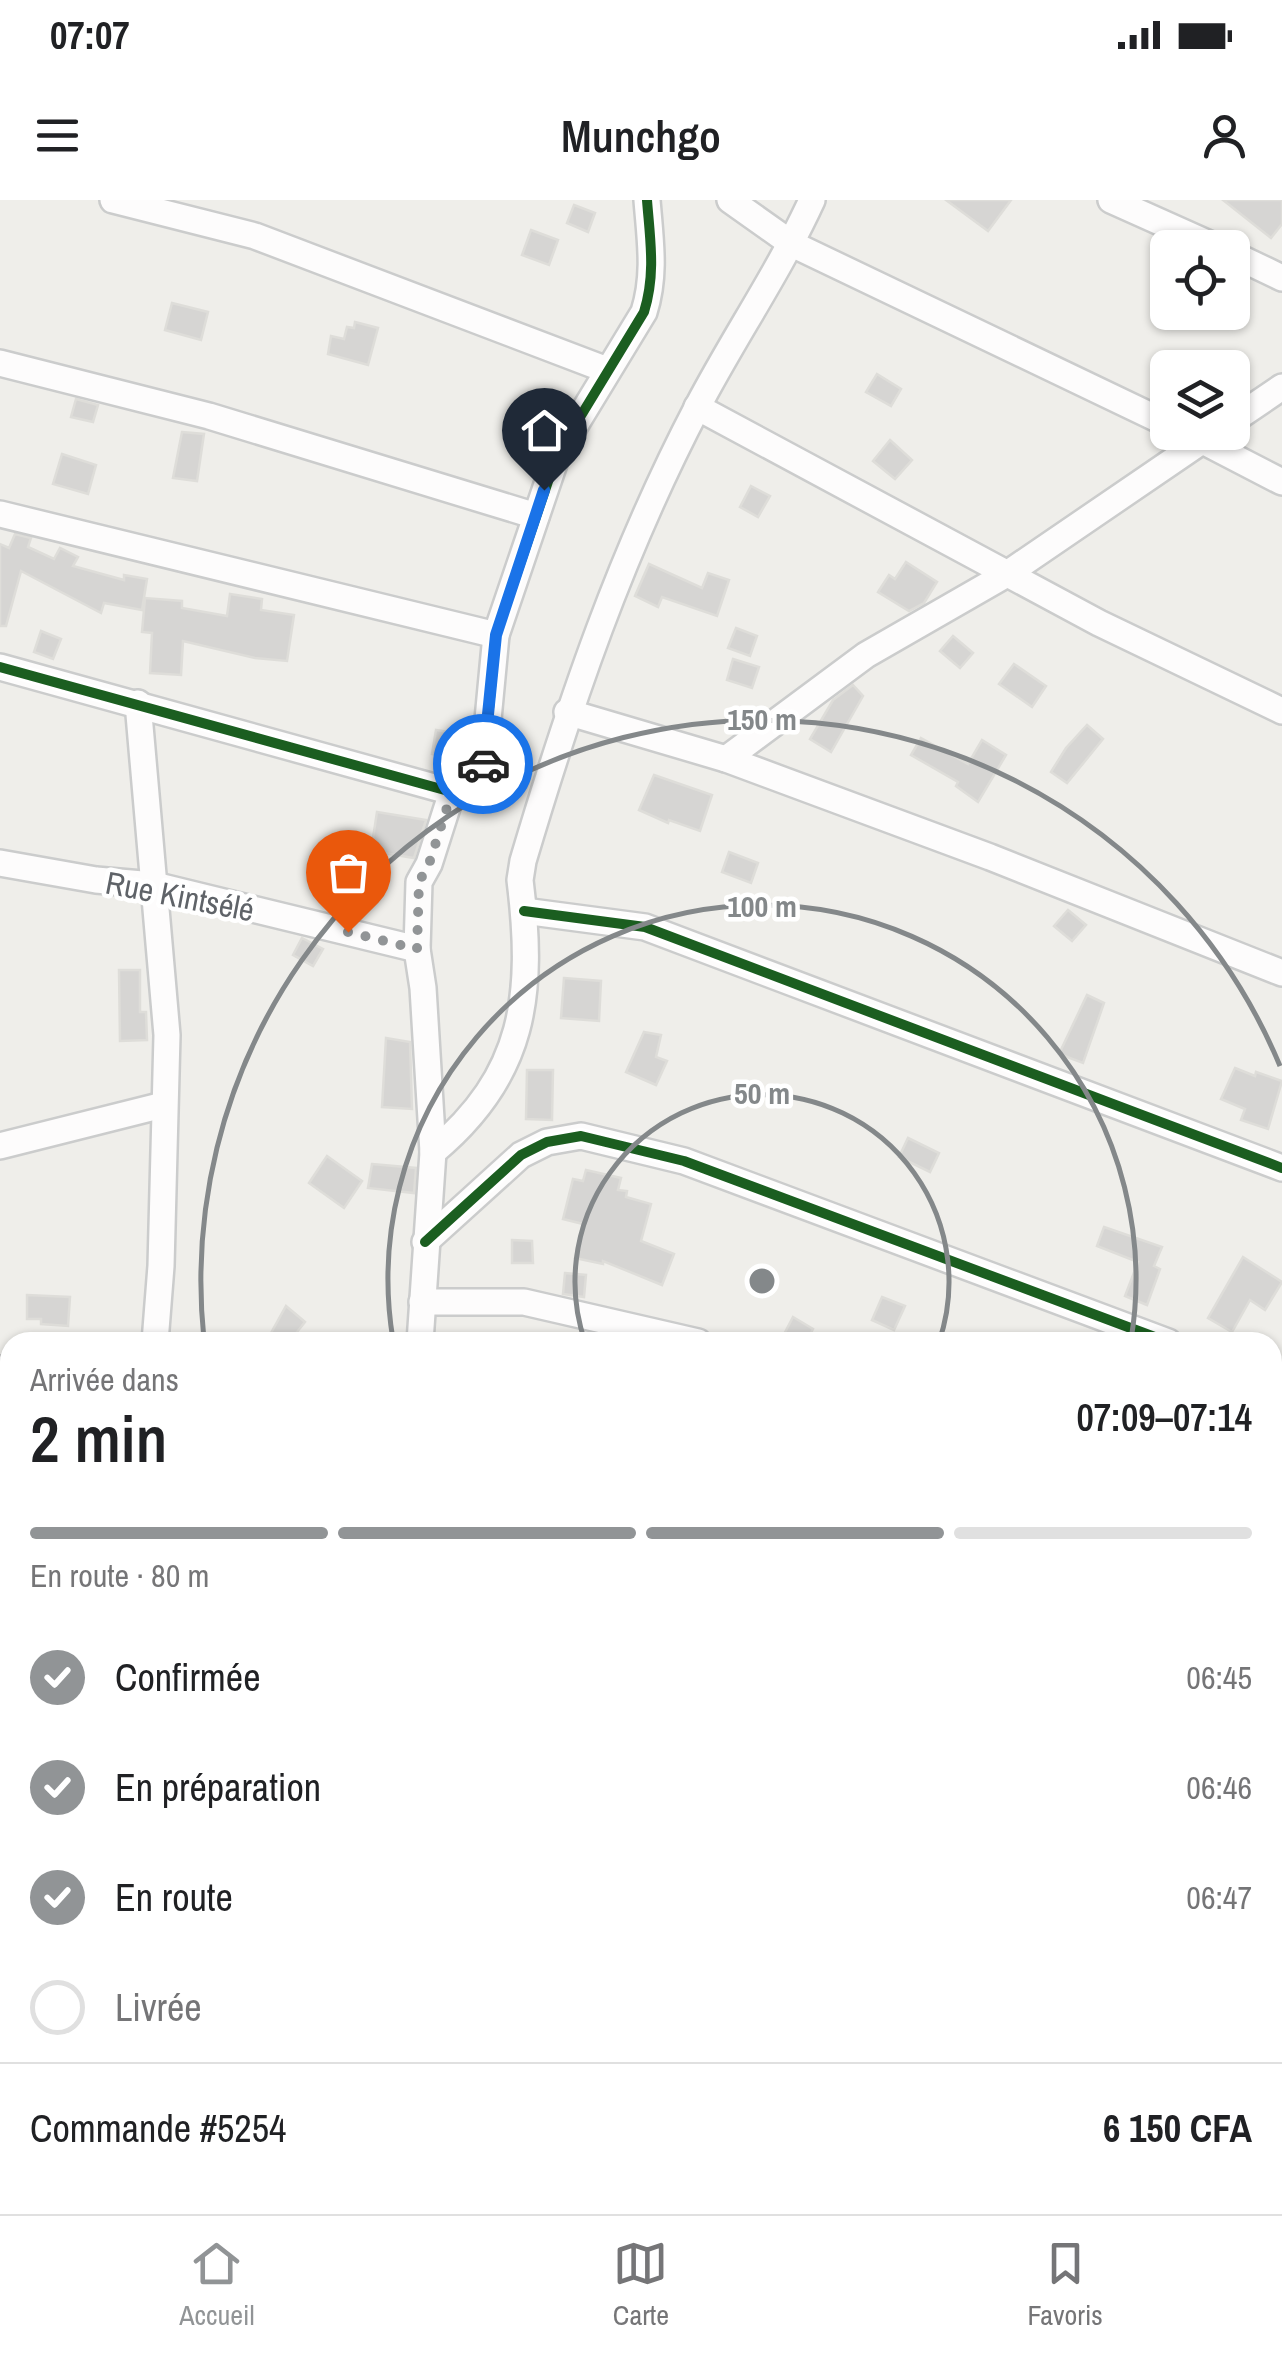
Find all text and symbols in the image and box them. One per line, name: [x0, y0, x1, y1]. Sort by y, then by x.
text: 07:07: [50, 10, 130, 61]
text: Munchgo: [561, 105, 721, 166]
icon: menu: [30, 108, 85, 163]
icon: person: [1197, 108, 1252, 163]
map controls: [1150, 230, 1250, 450]
button: locate: [1150, 230, 1250, 330]
button: layers: [1150, 350, 1250, 450]
pin: [502, 388, 587, 491]
icon: home: [517, 403, 572, 458]
text: 150 m: [727, 699, 797, 739]
courier: [433, 714, 533, 814]
icon: car: [456, 737, 511, 792]
pin: [306, 830, 391, 933]
icon: bag: [321, 845, 376, 900]
street label: Rue Kintsélé: [102, 861, 258, 931]
text: 100 m: [727, 886, 797, 926]
text: 50 m: [734, 1073, 790, 1113]
centre of rings: [744, 1263, 780, 1299]
text: Arrivée dans: [30, 1358, 179, 1401]
text: 07:09–07:14: [1076, 1392, 1252, 1443]
text: 2 min: [30, 1395, 167, 1482]
text: En route · 80 m: [30, 1554, 209, 1597]
icon: check: [30, 1650, 85, 1705]
text: Confirmée: [115, 1652, 260, 1703]
text: 06:45: [1186, 1656, 1252, 1699]
icon: check: [30, 1760, 85, 1815]
text: En préparation: [115, 1762, 321, 1813]
text: 06:46: [1186, 1766, 1252, 1809]
icon: check: [30, 1870, 85, 1925]
text: En route: [115, 1872, 233, 1923]
text: 06:47: [1186, 1876, 1252, 1919]
text: Livrée: [115, 1982, 202, 2033]
text: Commande #5254: [30, 2103, 286, 2154]
text: 6 150 CFA: [1103, 2103, 1252, 2154]
tab: Accueil: [179, 2236, 254, 2334]
tab: Carte: [613, 2236, 669, 2334]
tab: Favoris: [1027, 2236, 1103, 2334]

